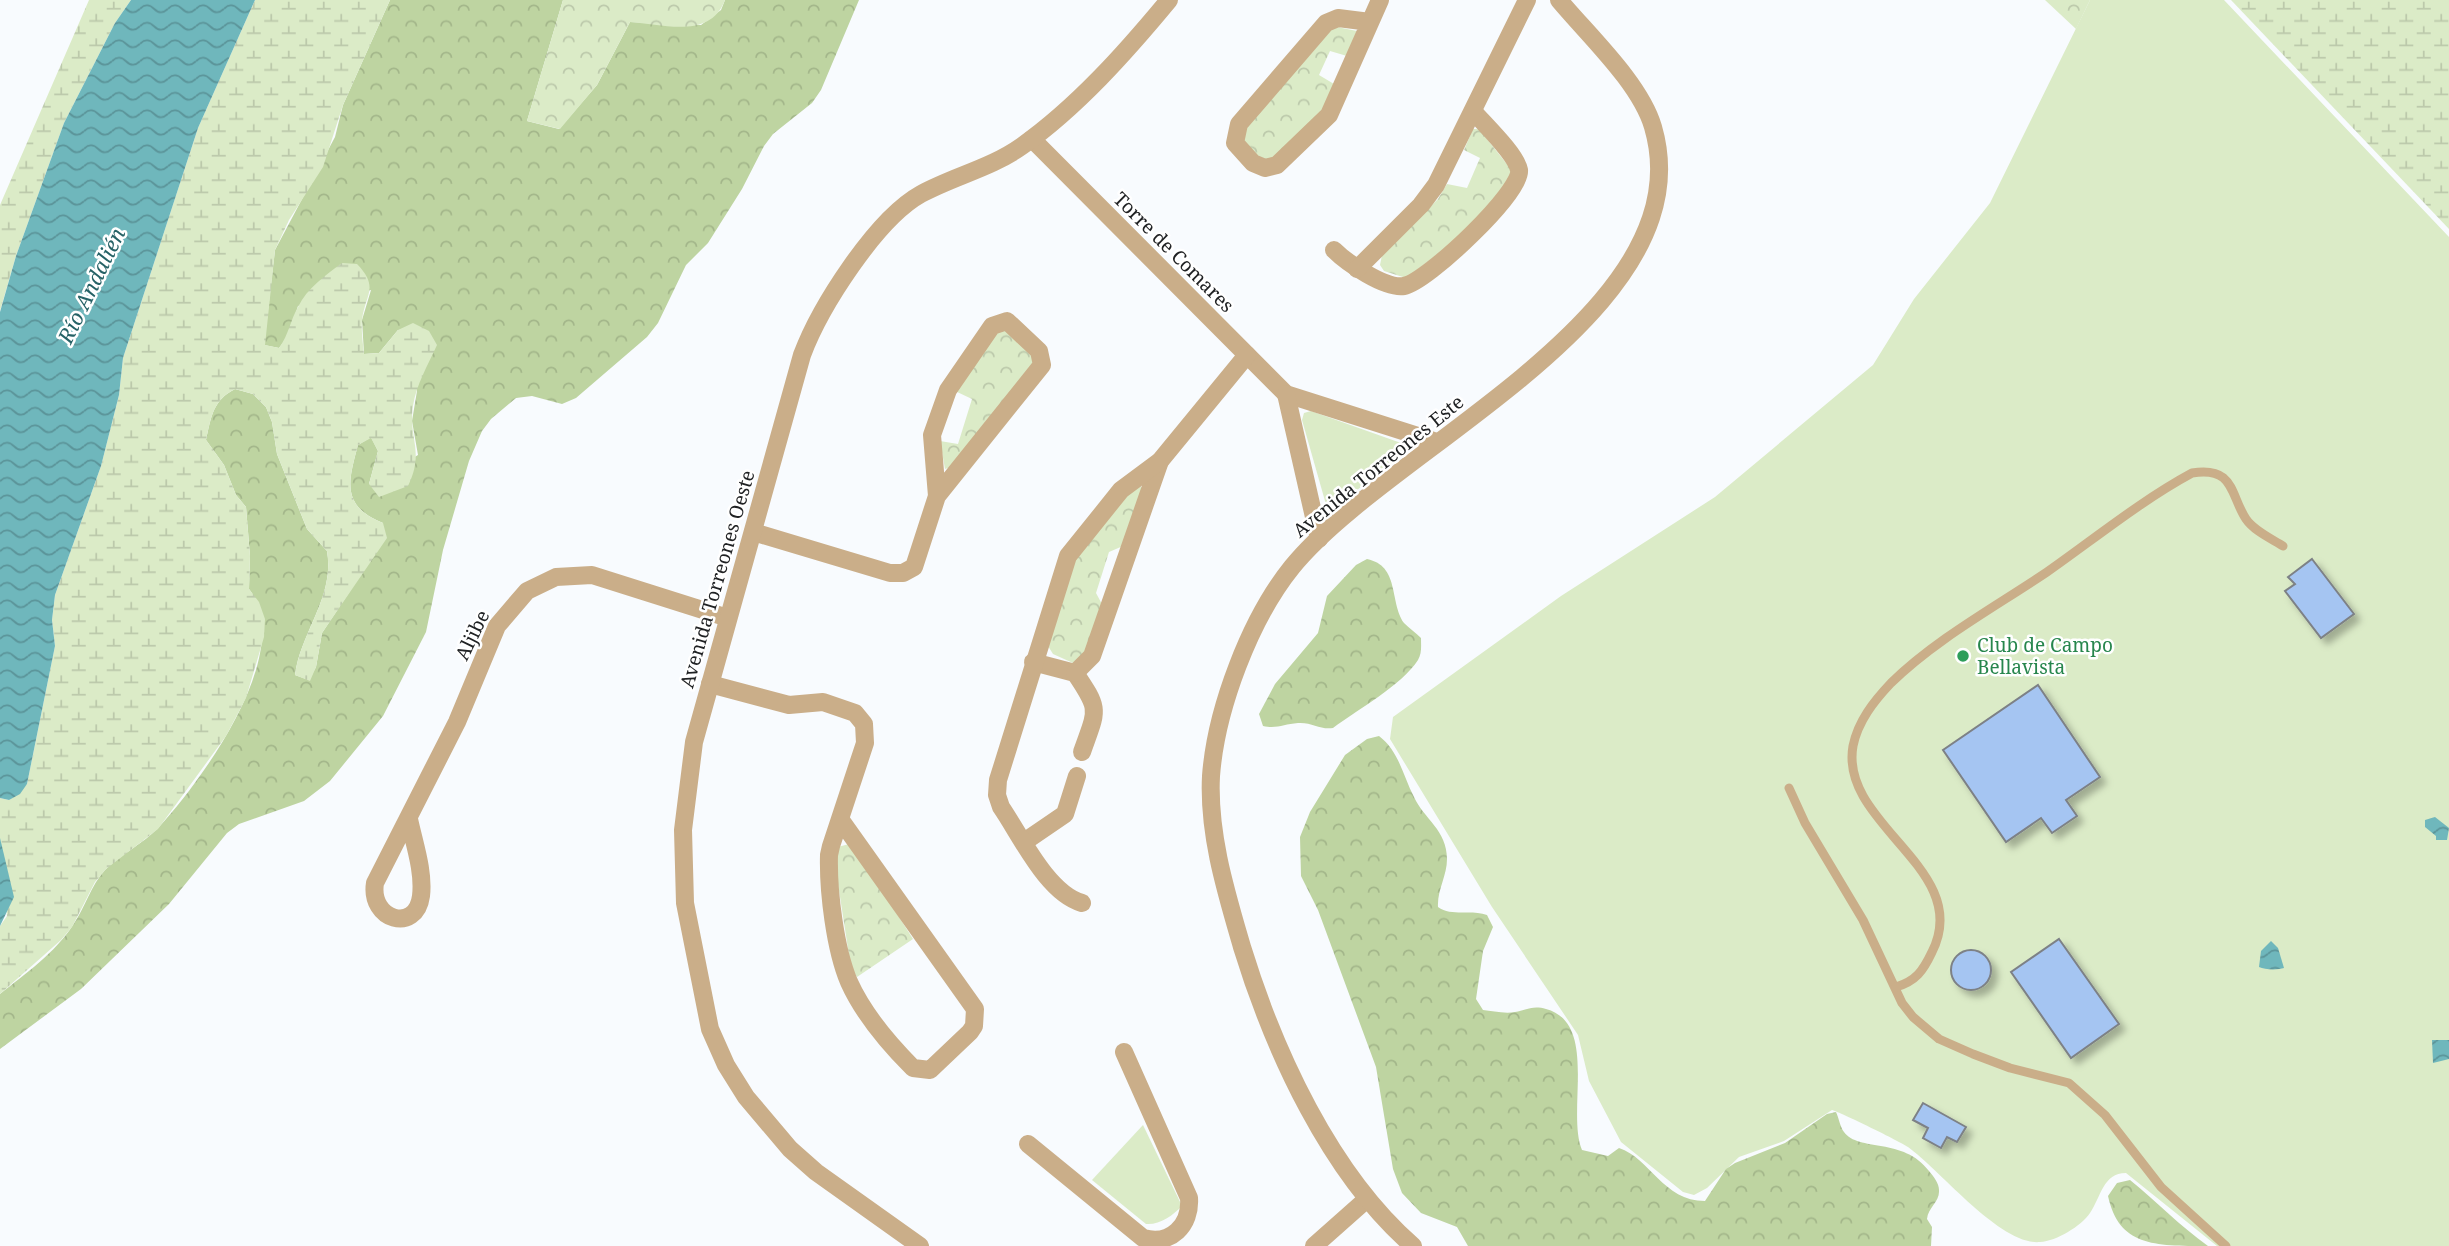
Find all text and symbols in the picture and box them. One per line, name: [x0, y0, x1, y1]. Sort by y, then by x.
street label: Torre de Comares: [1108, 186, 1240, 318]
water label: Río Andalién: [51, 223, 131, 349]
street label: Avenida Torreones Este: [1287, 389, 1469, 543]
street label: Avenida Torreones Oeste: [673, 467, 761, 691]
street label: Aljibe: [449, 606, 495, 664]
place label: Club de Campo Bellavista: [1977, 632, 2113, 680]
marker: Club de Campo Bellavista: [1955, 648, 1971, 664]

